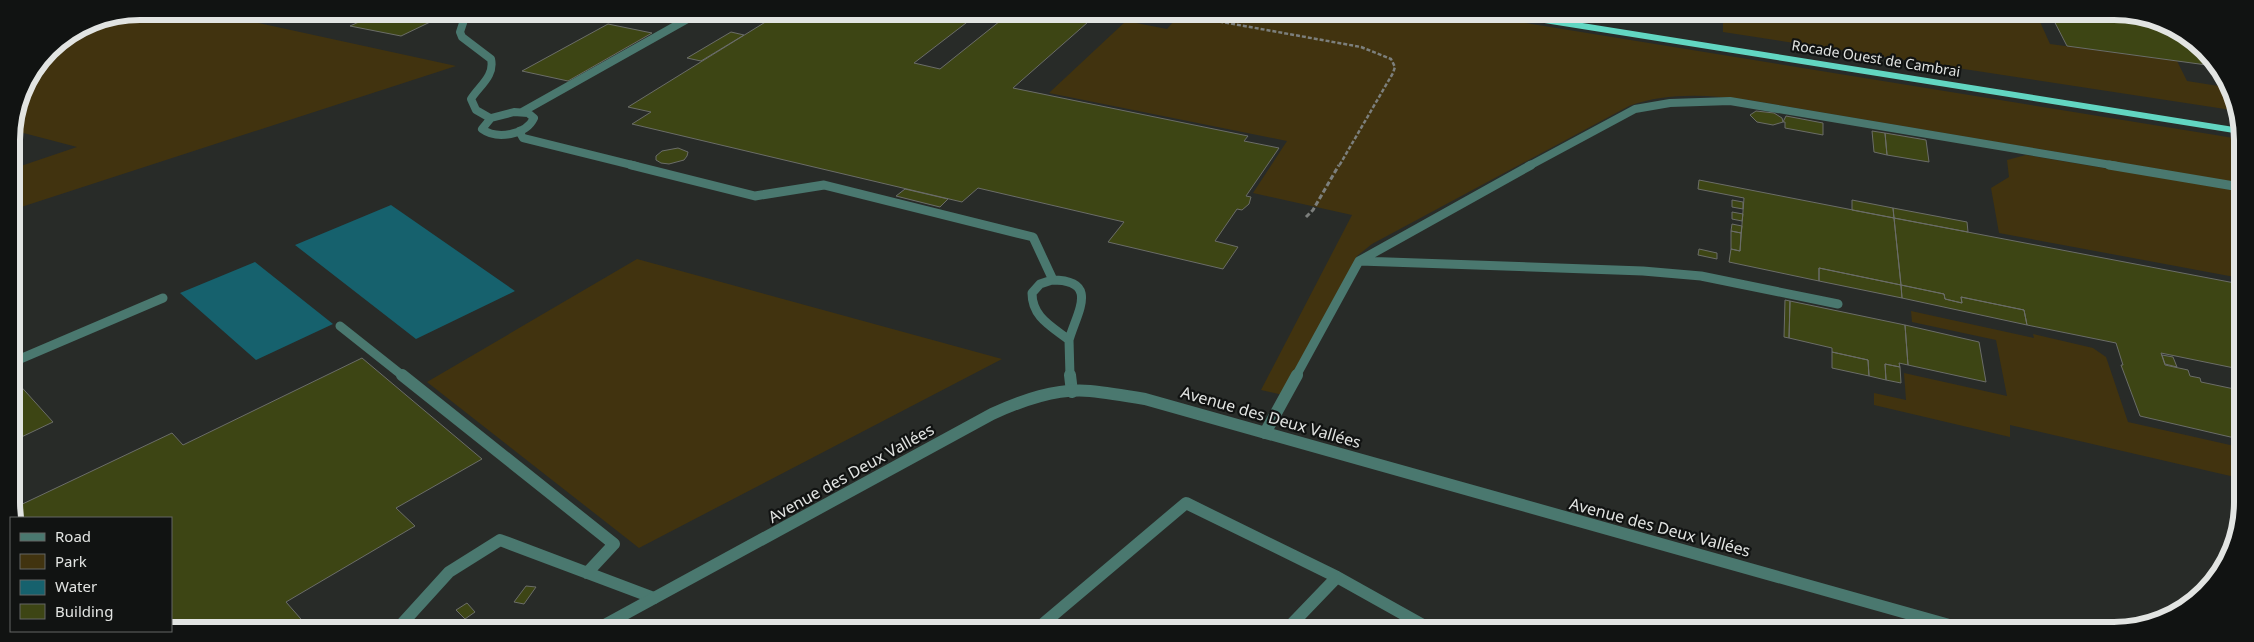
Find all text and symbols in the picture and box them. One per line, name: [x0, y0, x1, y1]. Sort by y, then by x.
street label: Rocade Ouest de Cambrai: [1790, 35, 1962, 81]
street label: Avenue des Deux Vallées: [1178, 381, 1364, 453]
street label: Avenue des Deux Vallées: [764, 418, 938, 528]
street label: Avenue des Deux Vallées: [1567, 492, 1753, 562]
legend: [10, 517, 172, 632]
text: Road: [55, 526, 91, 546]
text: Park: [55, 551, 87, 571]
text: Water: [55, 576, 97, 596]
text: Building: [55, 601, 113, 621]

